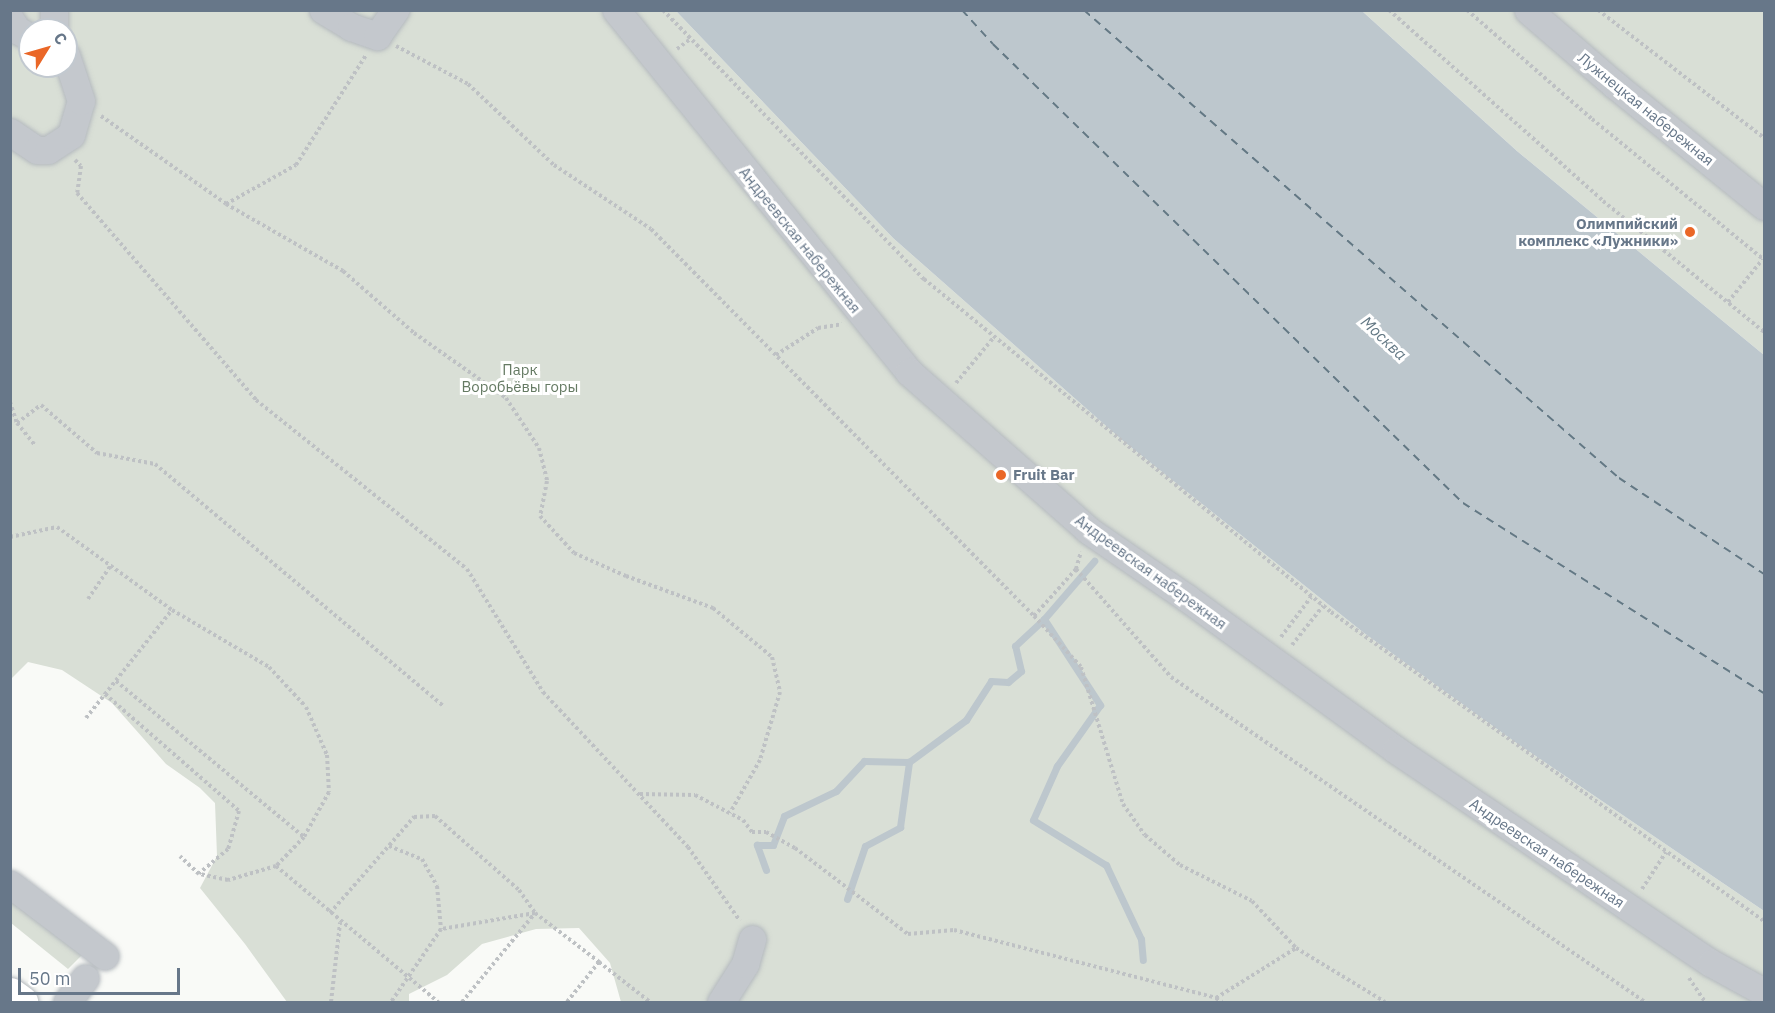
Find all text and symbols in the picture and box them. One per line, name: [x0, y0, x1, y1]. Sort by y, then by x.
north arrow: [18, 18, 78, 78]
text: С: [50, 28, 72, 49]
street label: Лужнецкая набережная: [1574, 49, 1718, 169]
street label: Андреевская набережная: [735, 163, 865, 317]
place label: Олимпийский комплекс «Лужники»: [1518, 214, 1678, 249]
marker: Олимпийский комплекс «Лужники»: [1683, 225, 1697, 239]
water label: Москва: [1357, 312, 1411, 364]
park label: Парк Воробьёвы горы: [462, 360, 578, 395]
place label: Fruit Bar: [1013, 466, 1074, 484]
marker: Fruit Bar: [994, 468, 1008, 482]
street label: Андреевская набережная: [1072, 511, 1230, 633]
street label: Андреевская набережная: [1466, 794, 1628, 912]
scale bar: [21, 956, 183, 994]
text: 50 m: [29, 967, 71, 990]

